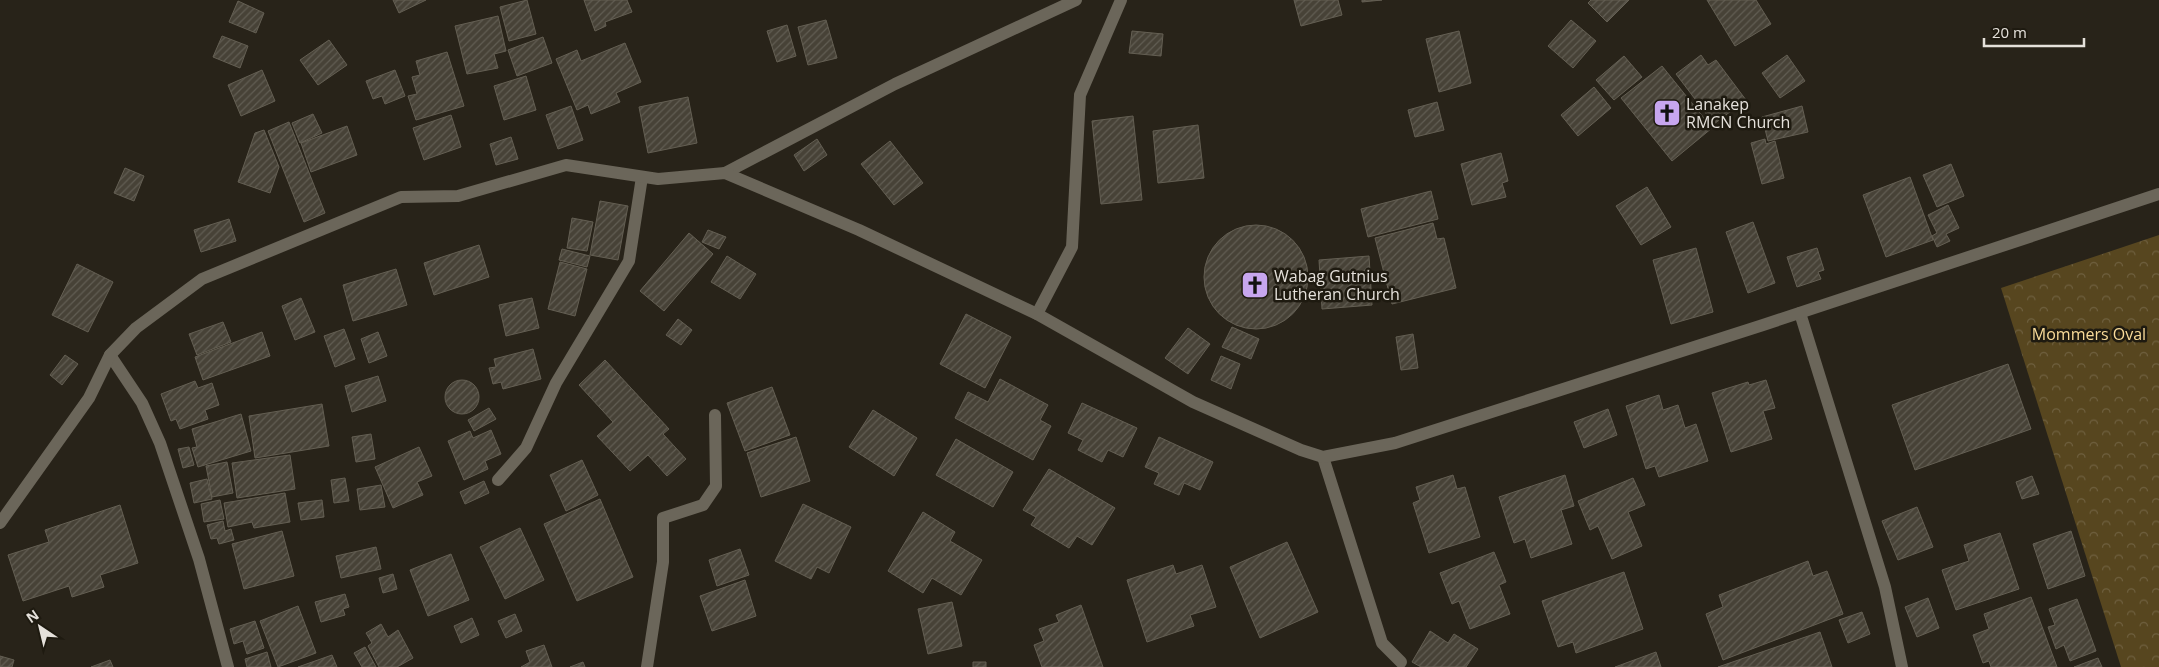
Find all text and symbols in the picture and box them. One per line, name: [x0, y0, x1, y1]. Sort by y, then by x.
scale bar: [1984, 15, 2084, 47]
text: 20 m: [1992, 22, 2027, 42]
place label: Lanakep RMCN Church: [1686, 93, 1790, 133]
church icon: Lanakep RMCN Church: [1652, 98, 1682, 128]
place label: Wabag Gutnius Lutheran Church: [1274, 265, 1400, 305]
church icon: Wabag Gutnius Lutheran Church: [1240, 270, 1270, 300]
park label: Mommers Oval: [2032, 323, 2146, 345]
north arrow: [15, 602, 65, 652]
text: N: [22, 605, 42, 627]

